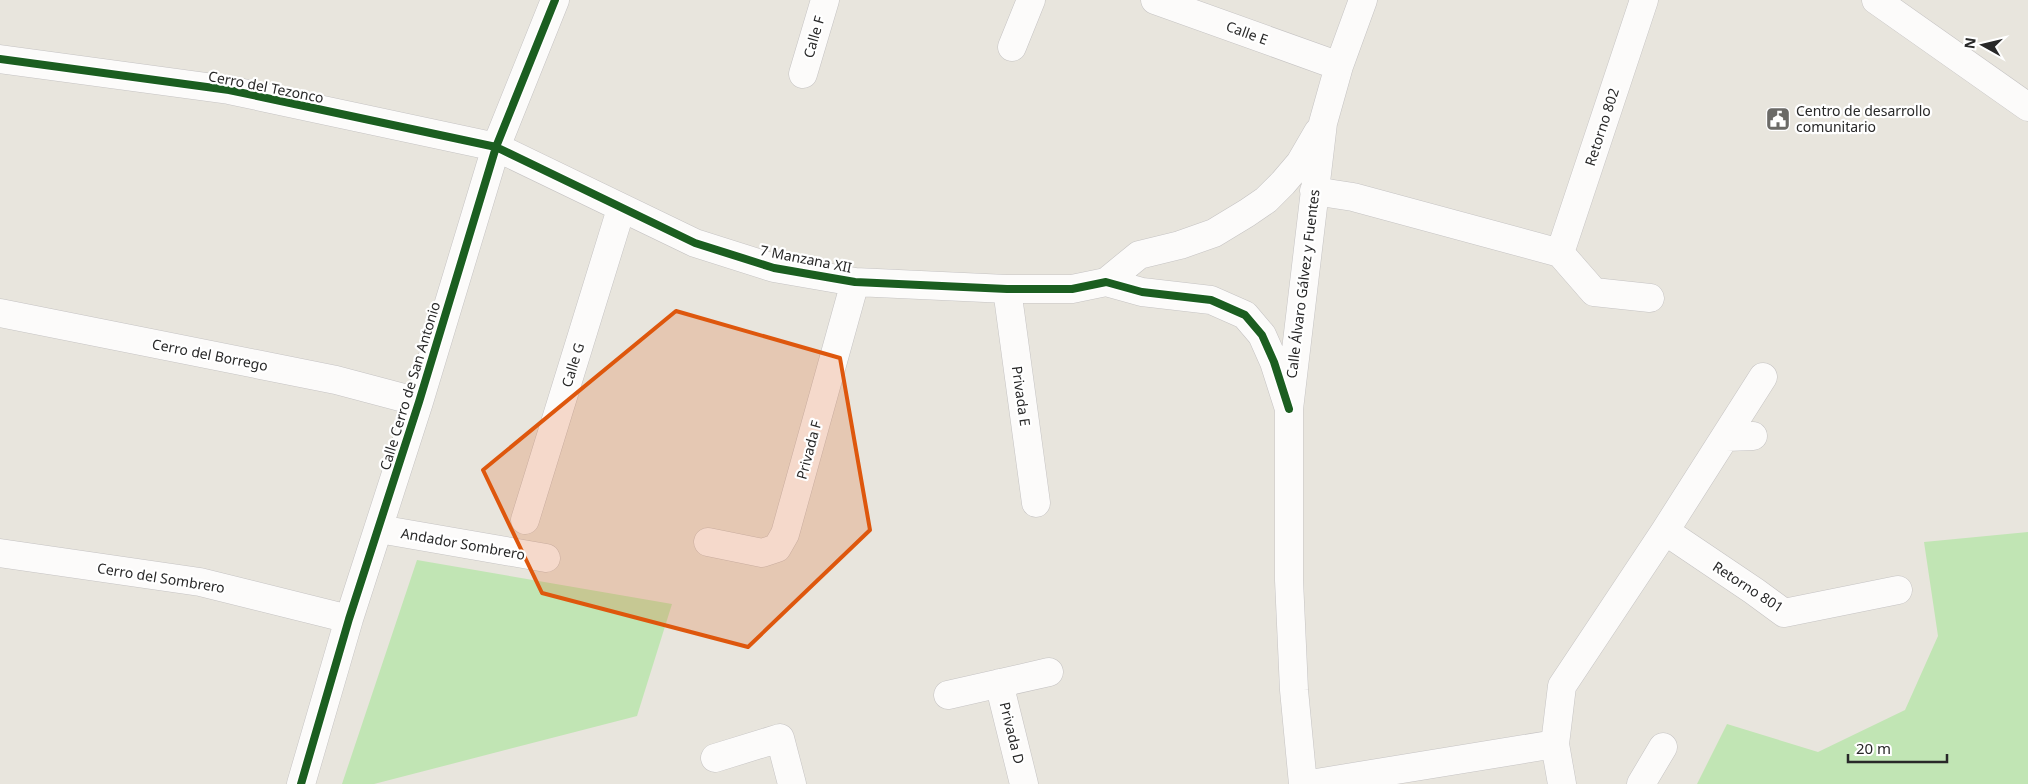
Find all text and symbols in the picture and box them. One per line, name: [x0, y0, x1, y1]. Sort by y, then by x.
street label: Calle F: [798, 14, 829, 60]
street label: Calle E: [1224, 16, 1271, 49]
north arrow: [1958, 20, 2008, 70]
text: N: [1959, 36, 1980, 50]
street label: Cerro del Tezonco: [207, 66, 326, 107]
street label: Retorno 802: [1580, 86, 1623, 168]
place label: Centro de desarrollo comunitario: [1796, 101, 1931, 136]
public building icon: Centro de desarrollo comunitario: [1765, 106, 1791, 132]
street label: Calle Álvaro Gálvez y Fuentes: [1281, 188, 1324, 380]
street label: 7 Manzana XII: [759, 240, 854, 277]
street label: Calle Cerro de San Antonio: [375, 299, 444, 473]
street label: Cerro del Borrego: [150, 334, 270, 375]
street label: Calle G: [557, 340, 588, 389]
street label: Privada E: [1008, 365, 1035, 427]
street label: Privada F: [792, 418, 825, 481]
street label: Andador Sombrero: [399, 523, 527, 564]
street label: Retorno 801: [1709, 557, 1787, 617]
street label: Cerro del Sombrero: [96, 558, 226, 597]
street label: Privada D: [996, 700, 1029, 766]
scale bar: [1848, 732, 1947, 764]
text: 20 m: [1856, 738, 1891, 758]

